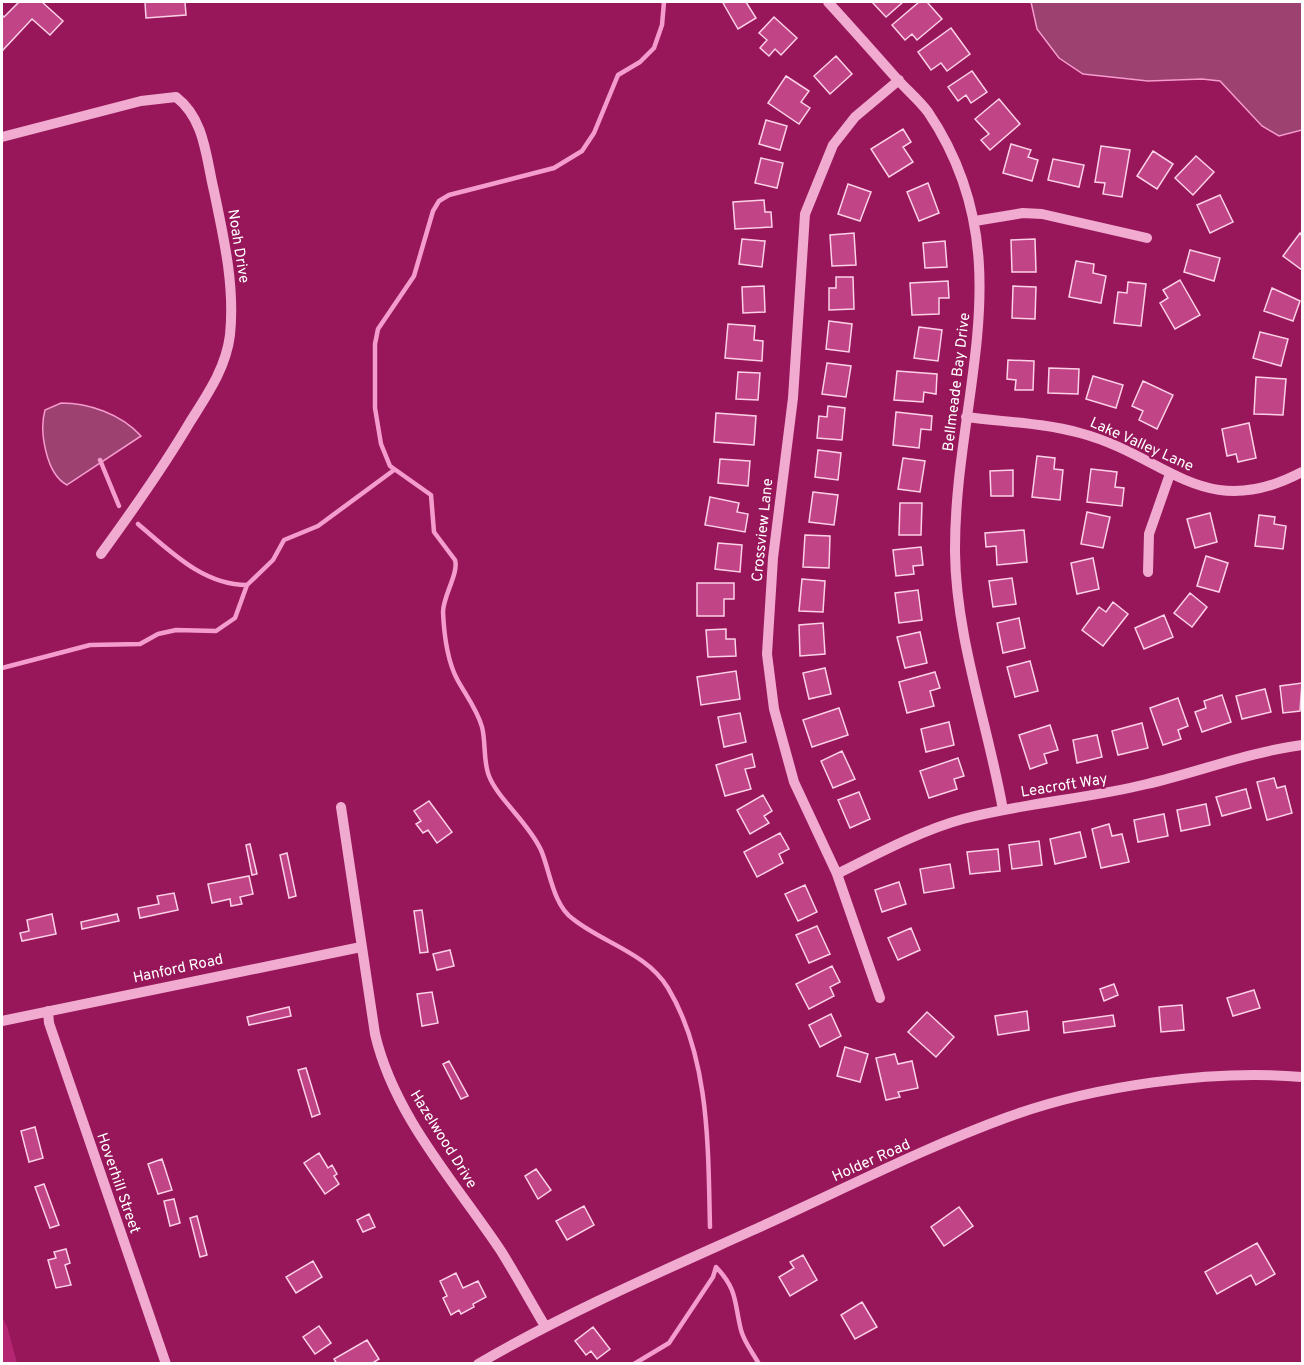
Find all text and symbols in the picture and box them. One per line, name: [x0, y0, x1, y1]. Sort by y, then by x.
street label: Noah Drive: [222, 208, 253, 285]
street label: Bellmeade Bay Drive: [940, 312, 975, 453]
street label: Lake Valley Lane: [1086, 414, 1196, 477]
street label: Crossview Lane: [749, 477, 778, 583]
street label: Leacroft Way: [1019, 770, 1109, 803]
street label: Hanford Road: [132, 951, 225, 988]
street label: Hazelwood Drive: [405, 1087, 481, 1193]
street label: Hoverhill Street: [91, 1131, 144, 1236]
street label: Holder Road: [830, 1136, 914, 1187]

